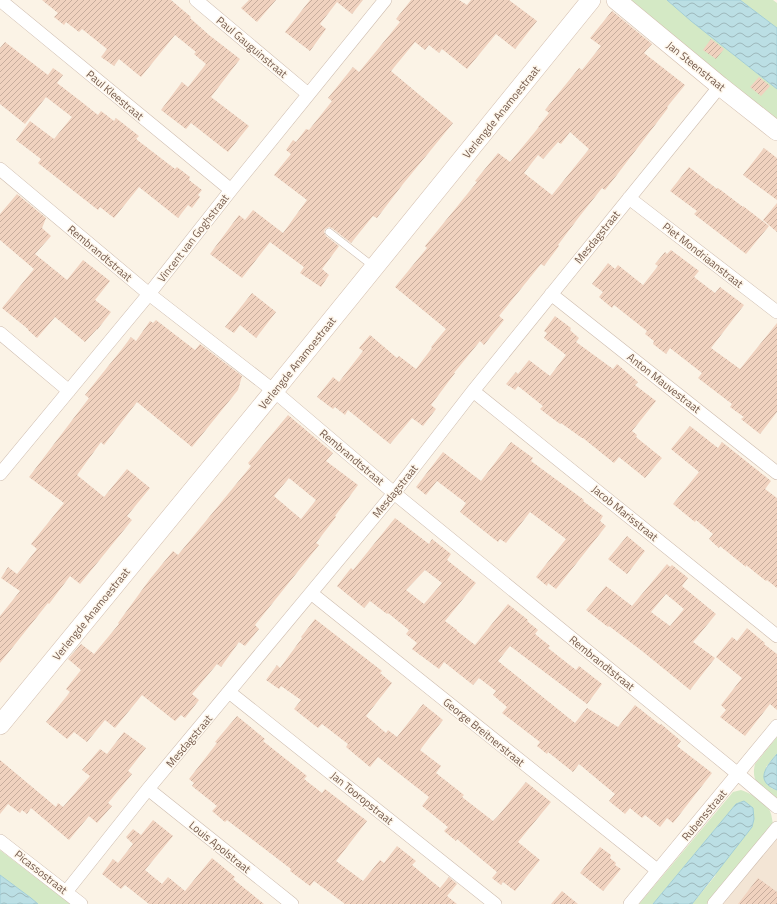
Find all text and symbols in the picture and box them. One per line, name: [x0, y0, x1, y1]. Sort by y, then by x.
street label: Paul Gauguinstraat: [213, 12, 291, 82]
street label: Jan Steenstraat: [663, 37, 729, 95]
street label: Verlengde Anamoestraat: [459, 62, 544, 162]
street label: Paul Kleestraat: [83, 66, 147, 124]
street label: Vincent van Goghstraat: [153, 190, 233, 285]
street label: Mesdagstraat: [570, 207, 624, 267]
street label: Piet Mondriaanstraat: [659, 218, 747, 292]
street label: Rembrandtstraat: [64, 221, 136, 285]
street label: Verlengde Anamoestraat: [255, 313, 340, 413]
street label: Anton Mauvestraat: [624, 349, 704, 417]
street label: Rembrandtstraat: [316, 425, 388, 489]
street label: Mesdagstraat: [368, 461, 422, 521]
street label: Jacob Marisstraat: [588, 481, 662, 545]
street label: Verlengde Anamoestraat: [49, 564, 134, 664]
street label: Rembrandtstraat: [566, 632, 638, 694]
street label: George Breitnerstraat: [440, 694, 528, 770]
street label: Mesdagstraat: [162, 711, 216, 771]
street label: Jan Tooropstraat: [327, 768, 397, 828]
street label: Rubensstraat: [678, 786, 730, 844]
street label: Louis Apolstraat: [186, 817, 254, 877]
street label: Picassostraat: [11, 846, 71, 898]

